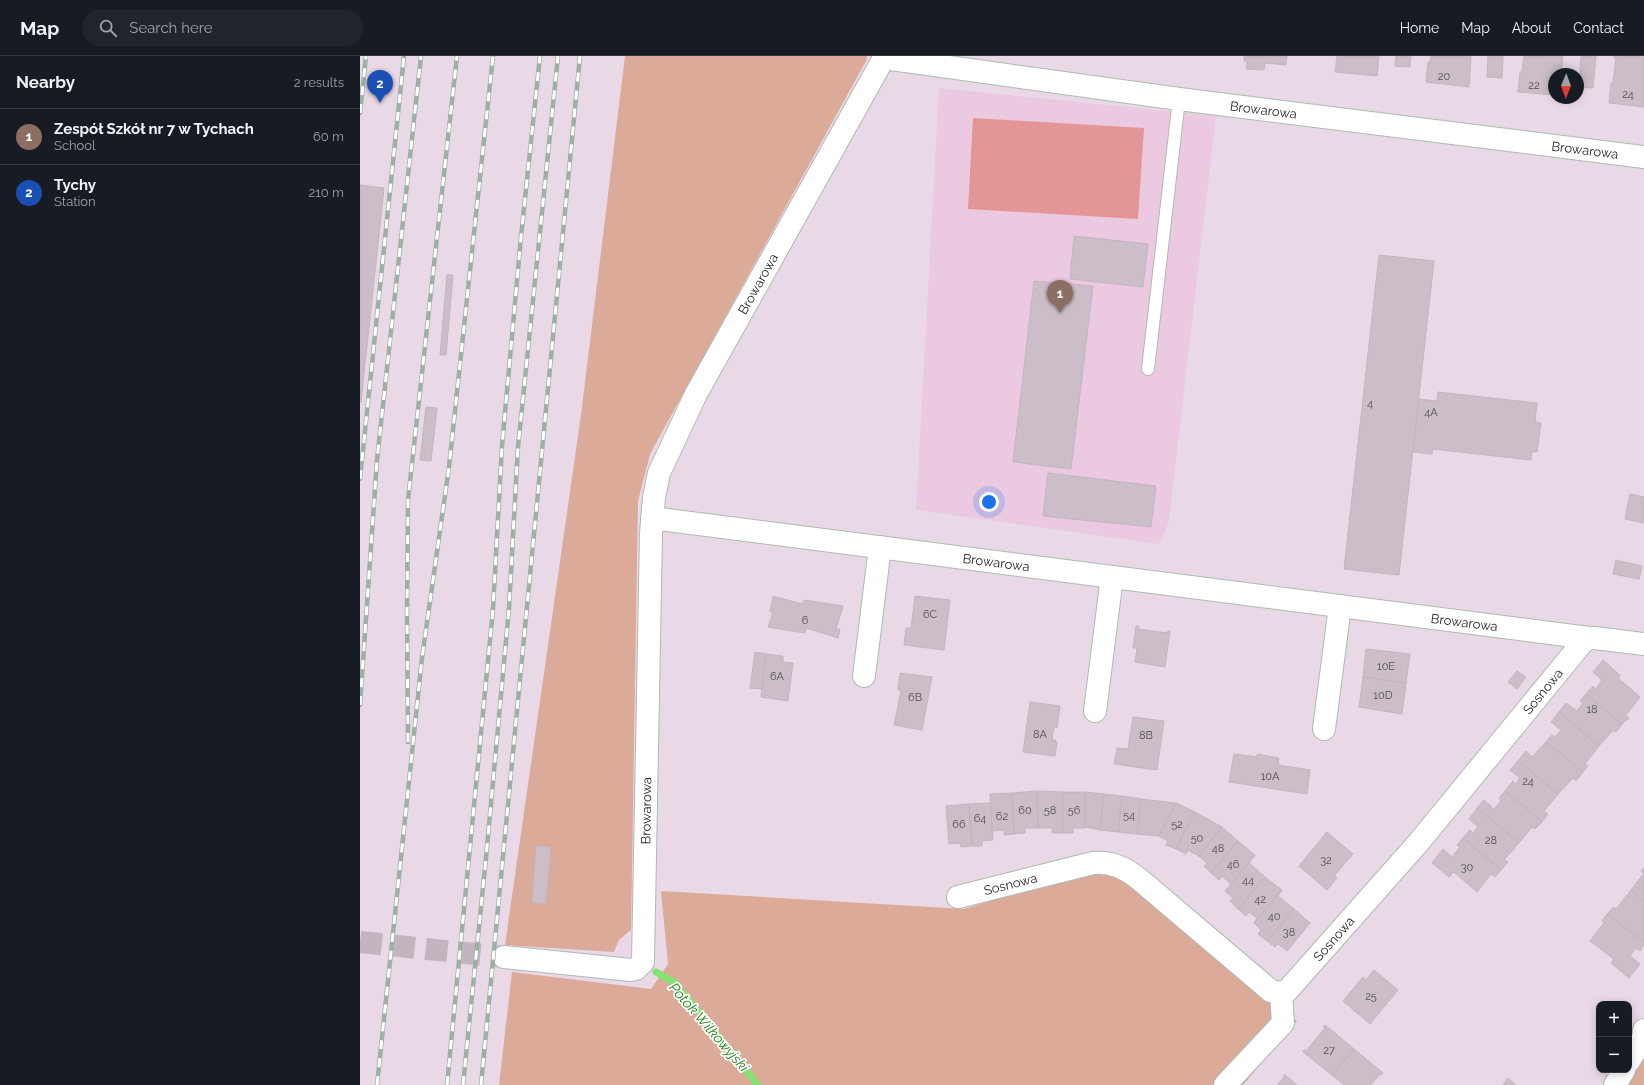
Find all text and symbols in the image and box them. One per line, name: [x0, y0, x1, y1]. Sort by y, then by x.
search box: [83, 10, 363, 46]
text: Map: [20, 17, 59, 39]
icon: search: [97, 17, 119, 39]
text: Search here: [129, 19, 213, 37]
text: Home: [1400, 20, 1439, 36]
text: Map: [1461, 20, 1490, 36]
text: About: [1512, 20, 1551, 36]
text: Contact: [1573, 20, 1624, 36]
north arrow: [1548, 68, 1584, 104]
pin: 2: [367, 70, 393, 103]
house number: 20: [1438, 70, 1450, 83]
text: Nearby: [16, 72, 75, 92]
text: 2 results: [294, 75, 344, 90]
house number: 22: [1528, 79, 1540, 92]
house number: 24: [1622, 88, 1634, 101]
street label: Browarowa: [1229, 98, 1298, 121]
text: Zespół Szkół nr 7 w Tychach: [54, 120, 254, 138]
text: 1: [26, 129, 32, 144]
text: 60 m: [313, 129, 344, 144]
text: School: [54, 138, 96, 153]
street label: Browarowa: [1551, 138, 1619, 161]
text: Tychy: [54, 176, 96, 194]
text: 2: [25, 185, 33, 200]
text: 210 m: [308, 185, 344, 200]
text: Station: [54, 194, 96, 209]
street label: Browarowa: [735, 251, 781, 317]
pin: 1: [1047, 280, 1073, 313]
house number: 4: [1367, 397, 1373, 410]
house number: 4A: [1424, 406, 1438, 419]
your location: [979, 492, 999, 512]
street label: Browarowa: [962, 550, 1031, 574]
house number: 6C: [923, 608, 938, 621]
street label: Browarowa: [1430, 610, 1499, 634]
house number: 6: [802, 614, 809, 627]
house number: 10E: [1377, 660, 1395, 673]
street label: Sosnowa: [1520, 665, 1566, 717]
house number: 6A: [770, 670, 785, 683]
house number: 10D: [1373, 689, 1393, 702]
house number: 6B: [908, 691, 922, 704]
house number: 18: [1586, 703, 1598, 716]
house number: 8A: [1033, 728, 1047, 741]
house number: 8B: [1139, 729, 1153, 742]
house number: 10A: [1261, 770, 1280, 783]
house number: 24: [1522, 775, 1534, 788]
street label: Browarowa: [638, 777, 654, 845]
house number: 60: [1018, 804, 1032, 817]
house number: 58: [1044, 804, 1056, 817]
house number: 56: [1068, 804, 1081, 817]
house number: 54: [1123, 809, 1135, 822]
house number: 62: [996, 810, 1008, 823]
house number: 64: [974, 812, 986, 825]
house number: 66: [952, 818, 966, 831]
house number: 52: [1171, 818, 1183, 831]
house number: 50: [1191, 832, 1204, 845]
house number: 28: [1485, 834, 1497, 847]
house number: 48: [1212, 842, 1224, 855]
house number: 32: [1320, 854, 1332, 867]
house number: 46: [1227, 858, 1240, 871]
house number: 30: [1461, 861, 1474, 874]
street label: Sosnowa: [982, 870, 1039, 898]
house number: 44: [1242, 874, 1254, 887]
house number: 42: [1254, 893, 1266, 906]
house number: 40: [1268, 910, 1281, 923]
street label: Sosnowa: [1310, 913, 1357, 964]
house number: 38: [1283, 926, 1295, 939]
water label: Potok Wilkowyjski: [666, 979, 753, 1075]
house number: 25: [1365, 990, 1377, 1003]
map controls: [1596, 1001, 1632, 1073]
button: +: [1596, 1001, 1632, 1037]
button: −: [1596, 1037, 1632, 1073]
house number: 27: [1323, 1044, 1335, 1057]

